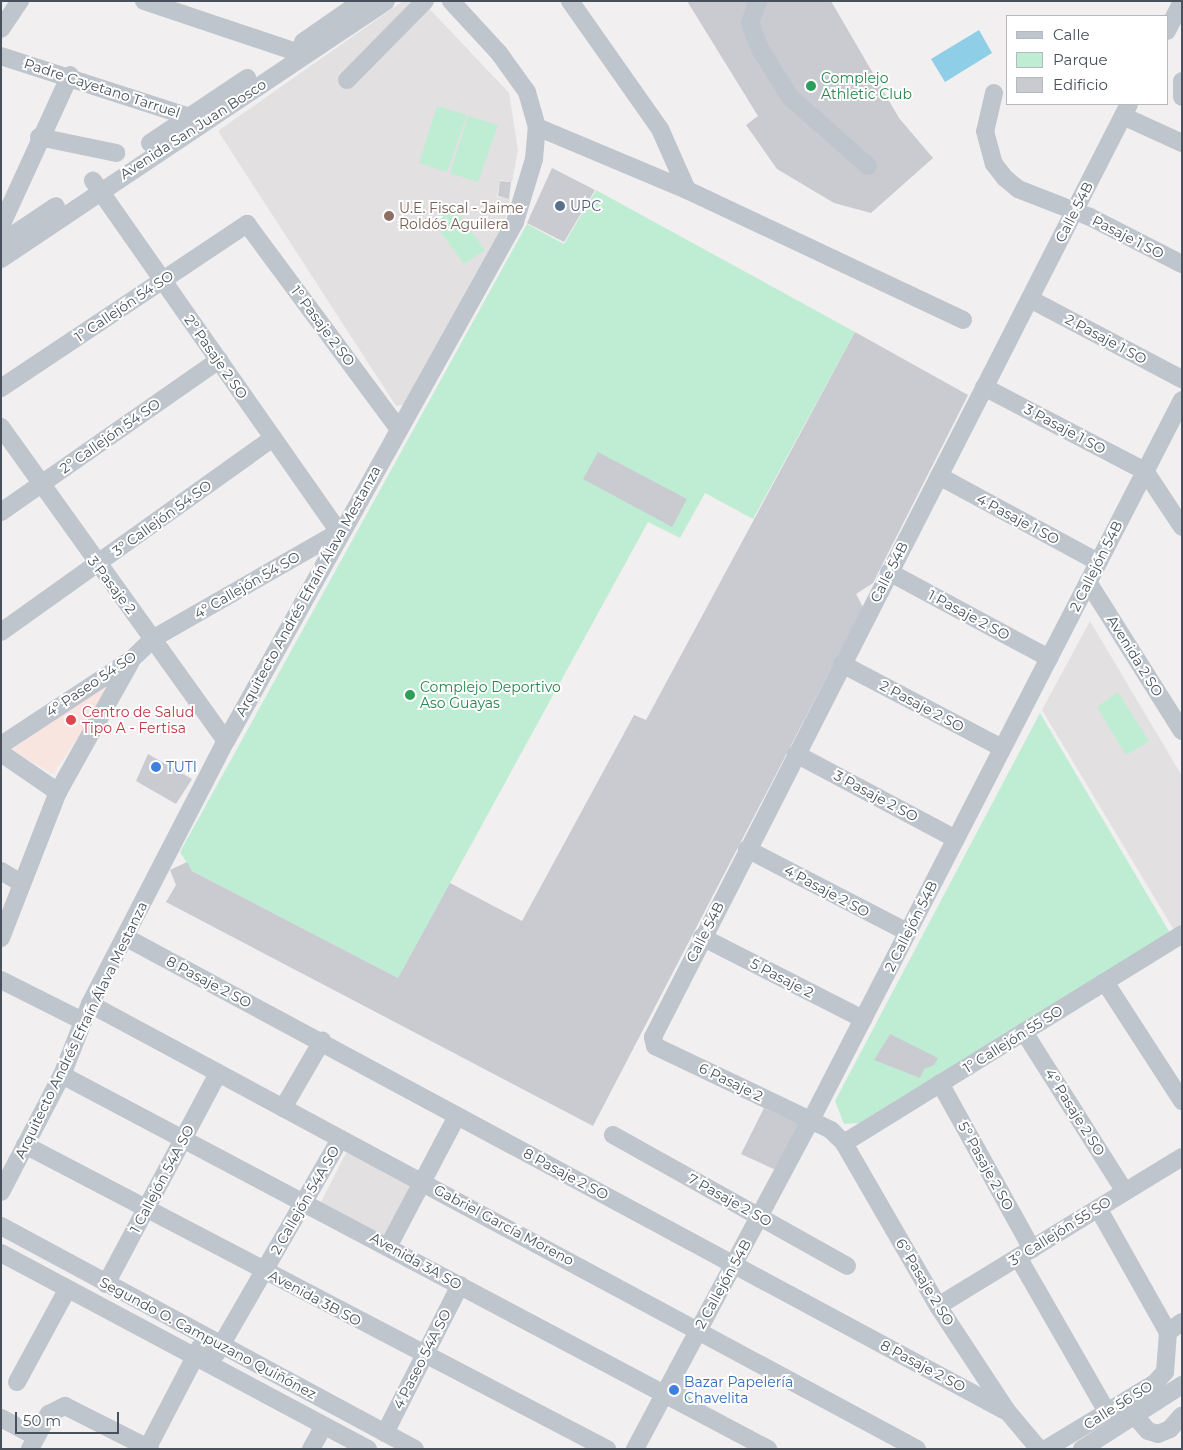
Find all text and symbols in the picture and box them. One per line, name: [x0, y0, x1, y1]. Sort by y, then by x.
legend: [1006, 15, 1168, 105]
text: Calle: [1053, 25, 1090, 44]
text: Parque: [1053, 50, 1108, 69]
street label: Padre Cayetano Tarruel: [22, 55, 182, 121]
place label: Complejo Athletic Club: [821, 70, 912, 102]
street label: Avenida San Juan Bosco: [117, 75, 269, 183]
text: Edificio: [1053, 75, 1108, 94]
marker: Complejo Athletic Club: [805, 80, 817, 92]
street label: Calle 54B: [1052, 179, 1096, 245]
place label: UPC: [570, 198, 601, 214]
place label: U.E. Fiscal - Jaime Roldós Aguilera: [399, 200, 523, 232]
marker: UPC: [554, 200, 566, 212]
marker: U.E. Fiscal - Jaime Roldós Aguilera: [383, 210, 395, 222]
street label: Pasaje 1 SO: [1089, 212, 1167, 262]
street label: 1º Callejón 54 SO: [71, 267, 177, 345]
street label: 1º Pasaje 2 SO: [288, 283, 358, 369]
street label: 2 Pasaje 1 SO: [1062, 310, 1150, 368]
street label: 2º Pasaje 2 SO: [181, 312, 251, 402]
street label: 2º Callejón 54 SO: [57, 395, 163, 477]
street label: 3 Pasaje 1 SO: [1021, 401, 1109, 457]
street label: Arquitecto Andrés Efraín Álava Mestanza: [232, 463, 384, 719]
street label: 3º Callejón 54 SO: [109, 476, 215, 560]
street label: 4 Pasaje 1 SO: [974, 490, 1062, 548]
street label: 2 Callejón 54B: [1066, 518, 1126, 614]
street label: Calle 54B: [867, 539, 911, 605]
street label: 4º Callejón 54 SO: [191, 548, 303, 622]
street label: 3 Pasaje 2: [84, 553, 140, 617]
street label: 1 Pasaje 2 SO: [925, 586, 1013, 644]
street label: Avenida 2 SO: [1103, 612, 1167, 700]
street label: 4º Paseo 54 SO: [43, 648, 139, 720]
street label: 2 Pasaje 2 SO: [877, 677, 967, 735]
place label: Complejo Deportivo Aso Guayas: [420, 679, 561, 712]
marker: Complejo Deportivo Aso Guayas: [404, 689, 416, 701]
place label: Centro de Salud Tipo A - Fertisa: [82, 704, 194, 736]
marker: Centro de Salud Tipo A - Fertisa: [64, 713, 78, 727]
place label: TUTI: [166, 759, 197, 775]
marker: TUTI: [150, 761, 162, 773]
street label: 3 Pasaje 2 SO: [831, 767, 921, 825]
street label: 4 Pasaje 2 SO: [782, 862, 872, 920]
street label: 2 Callejón 54B: [881, 878, 941, 974]
street label: Arquitecto Andrés Efraín Álava Mestanza: [11, 899, 151, 1161]
street label: Calle 54B: [683, 899, 727, 965]
street label: 8 Pasaje 2 SO: [164, 953, 254, 1011]
street label: 5 Pasaje 2: [748, 955, 816, 1001]
street label: 1º Callejón 55 SO: [960, 1002, 1066, 1076]
street label: 6 Pasaje 2: [696, 1059, 766, 1105]
street label: 4º Pasaje 2 SO: [1041, 1065, 1109, 1159]
street label: 5º Pasaje 2 SO: [955, 1119, 1017, 1213]
street label: 1 Callejón 54A SO: [126, 1122, 198, 1236]
street label: 2 Callejón 54A SO: [267, 1143, 343, 1257]
street label: 8 Pasaje 2 SO: [521, 1145, 611, 1203]
street label: 7 Pasaje 2 SO: [685, 1170, 775, 1230]
street label: Gabriel García Moreno: [431, 1181, 577, 1269]
street label: 3º Callejón 55 SO: [1006, 1193, 1114, 1269]
street label: Avenida 3A SO: [367, 1229, 465, 1293]
street label: 6º Pasaje 2 SO: [892, 1235, 958, 1329]
street label: 2 Callejón 54B: [692, 1237, 754, 1331]
street label: Avenida 3B SO: [266, 1266, 364, 1330]
street label: Segundo O. Campuzano Quiñónez: [97, 1274, 319, 1402]
street label: 4 Paseo 54A SO: [390, 1306, 454, 1412]
street label: 8 Pasaje 2 SO: [878, 1337, 968, 1395]
place label: Bazar Papelería Chavelita: [684, 1374, 793, 1406]
street label: Calle 56 SO: [1080, 1377, 1156, 1433]
marker: Bazar Papelería Chavelita: [668, 1384, 680, 1396]
scale bar: [18, 1402, 121, 1434]
text: 50 m: [23, 1411, 61, 1430]

